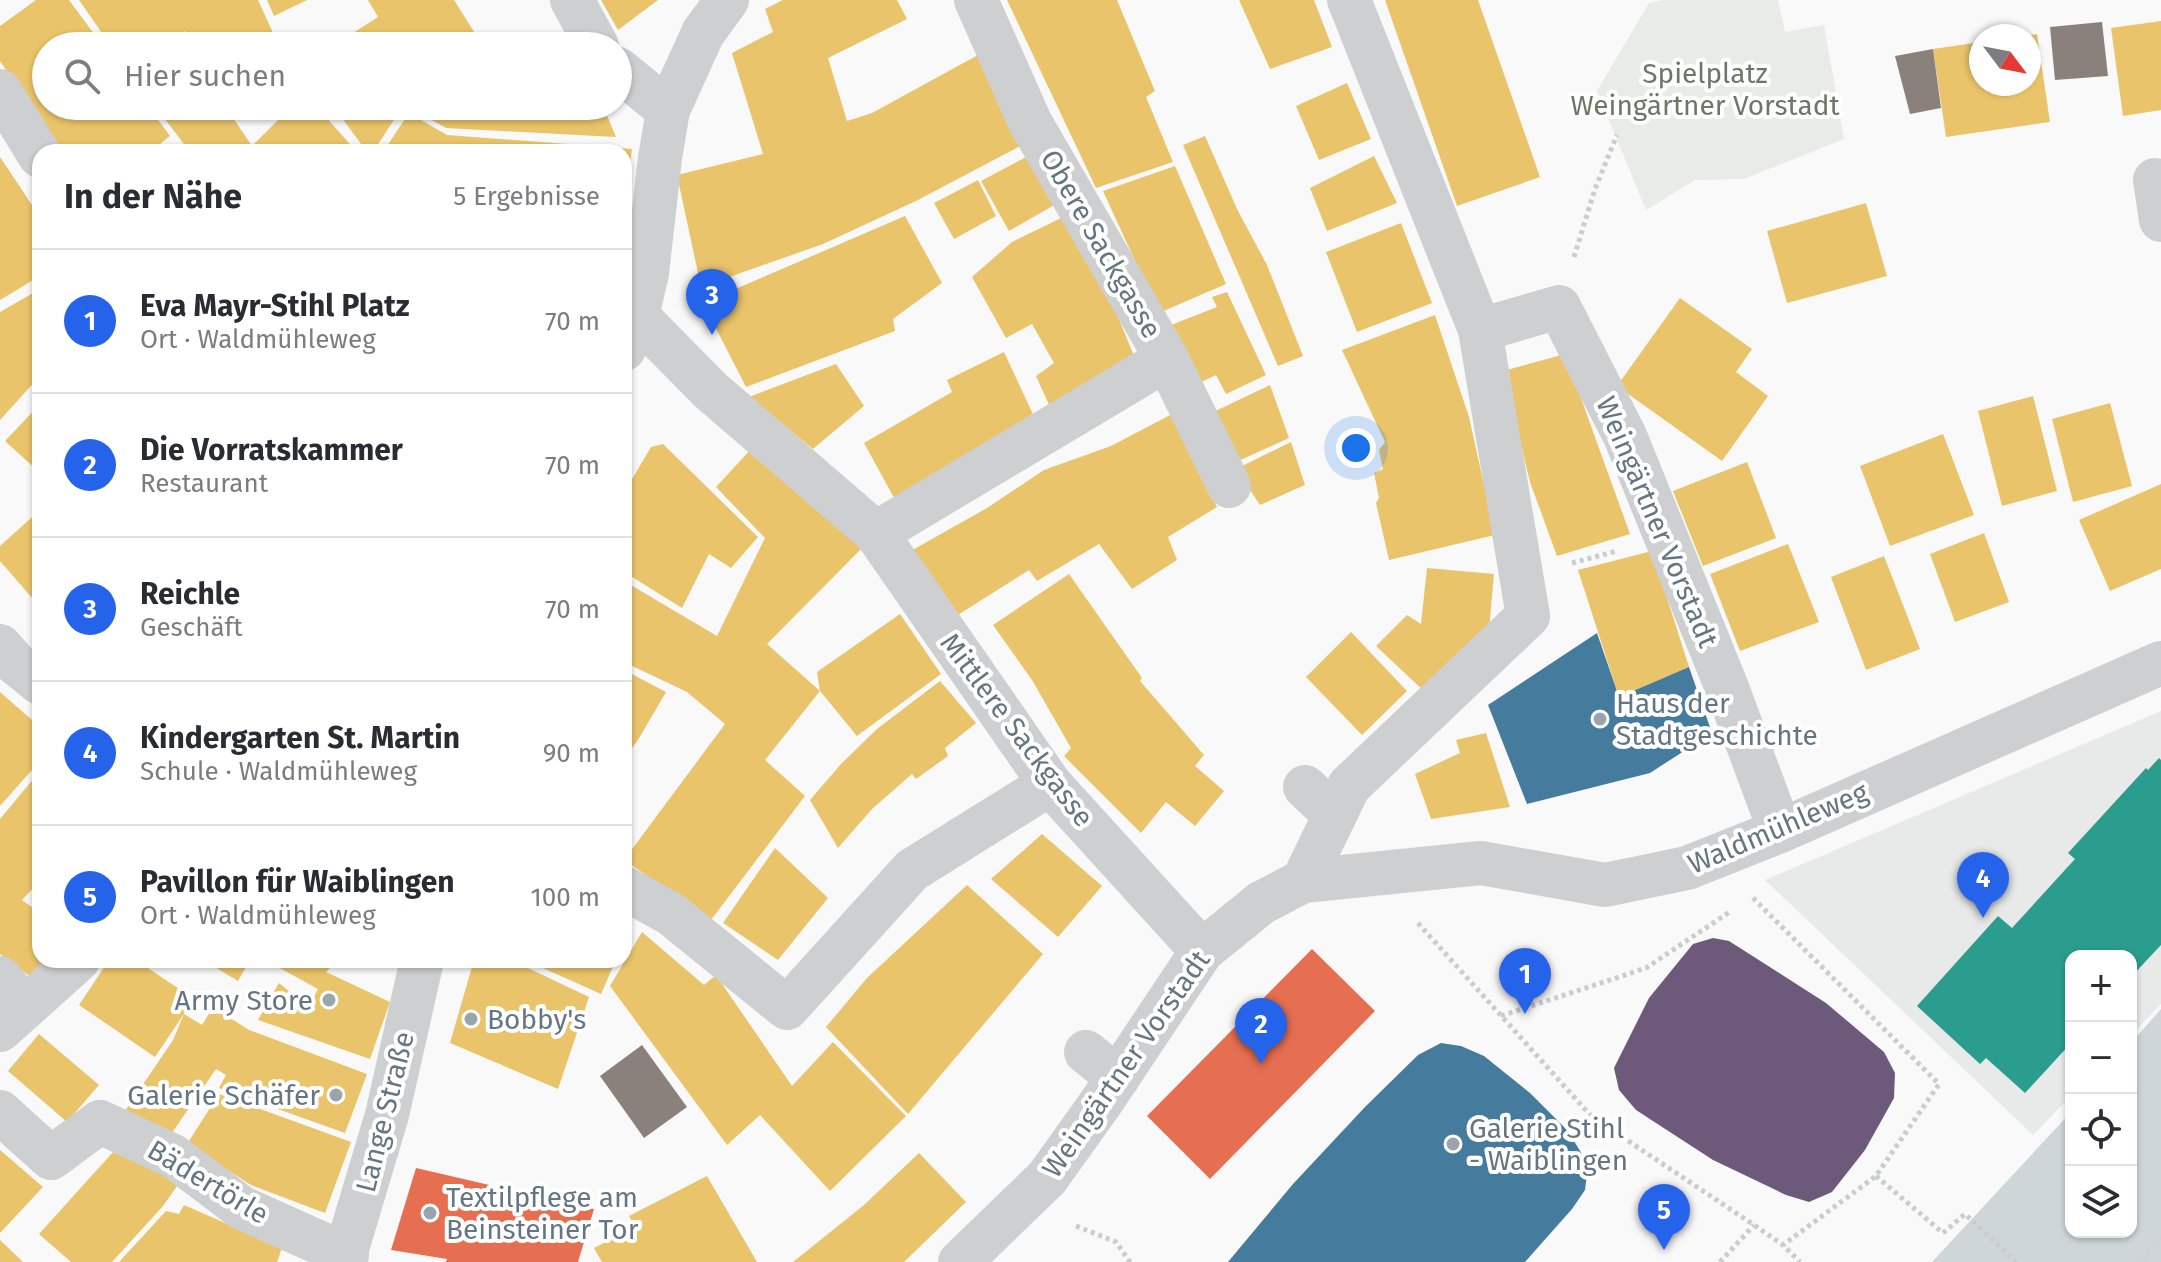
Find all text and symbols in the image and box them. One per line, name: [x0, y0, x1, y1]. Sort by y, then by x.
north arrow: [1969, 24, 2041, 96]
search box: [32, 32, 632, 120]
icon: search: [60, 54, 104, 98]
park label: Spielplatz Weingärtner Vorstadt: [1570, 57, 1840, 122]
text: Hier suchen: [124, 58, 286, 94]
street label: Obere Sackgasse: [1034, 144, 1168, 344]
text: In der Nähe: [64, 176, 242, 217]
text: 5 Ergebnisse: [453, 181, 600, 212]
pin: 3: [686, 269, 738, 335]
text: Eva Mayr-Stihl Platz: [140, 288, 410, 324]
text: 1: [84, 306, 96, 337]
text: 70 m: [545, 306, 600, 337]
text: Ort · Waldmühleweg: [140, 324, 376, 355]
street label: Weingärtner Vorstadt: [1589, 392, 1725, 653]
your location: [1336, 428, 1376, 468]
text: Die Vorratskammer: [140, 432, 403, 468]
text: 2: [83, 450, 97, 481]
text: 70 m: [545, 450, 600, 481]
text: Restaurant: [140, 468, 268, 499]
text: Reichle: [140, 576, 240, 612]
text: 3: [83, 594, 97, 625]
text: 70 m: [545, 594, 600, 625]
text: Geschäft: [140, 612, 243, 643]
street label: Mittlere Sackgasse: [933, 627, 1101, 833]
place label: Haus der Stadtgeschichte: [1616, 687, 1818, 752]
marker: Haus der Stadtgeschichte: [1591, 710, 1609, 728]
text: Kindergarten St. Martin: [140, 720, 460, 756]
text: 4: [83, 738, 97, 769]
text: 90 m: [543, 738, 600, 769]
text: Schule · Waldmühleweg: [140, 756, 417, 787]
street label: Waldmühleweg: [1683, 775, 1873, 881]
pin: 4: [1957, 852, 2009, 918]
text: Pavillon für Waiblingen: [140, 864, 455, 900]
text: 5: [83, 882, 97, 913]
text: 100 m: [531, 882, 600, 913]
text: Ort · Waldmühleweg: [140, 900, 376, 931]
street label: Weingärtner Vorstadt: [1035, 944, 1217, 1184]
pin: 1: [1499, 948, 1551, 1014]
map controls: [2065, 950, 2137, 1238]
button: +: [2065, 950, 2137, 1022]
place label: Army Store: [175, 984, 313, 1017]
marker: Army Store: [320, 991, 338, 1009]
pin: 2: [1235, 998, 1287, 1064]
place label: Bobby's: [487, 1003, 586, 1036]
marker: Bobby's: [462, 1010, 480, 1028]
button: −: [2065, 1022, 2137, 1094]
street label: Lange Straße: [349, 1028, 421, 1196]
place label: Galerie Schäfer: [127, 1079, 320, 1112]
marker: Galerie Schäfer: [327, 1086, 345, 1104]
button: locate: [2065, 1094, 2137, 1166]
place label: Galerie Stihl - Waiblingen: [1469, 1112, 1628, 1177]
street label: Bädertörle: [142, 1133, 274, 1231]
marker: Galerie Stihl - Waiblingen: [1444, 1135, 1462, 1153]
button: layers: [2065, 1166, 2137, 1238]
place label: Textilpflege am Beinsteiner Tor: [446, 1181, 639, 1246]
pin: 5: [1638, 1184, 1690, 1250]
marker: Textilpflege am Beinsteiner Tor: [421, 1204, 439, 1222]

